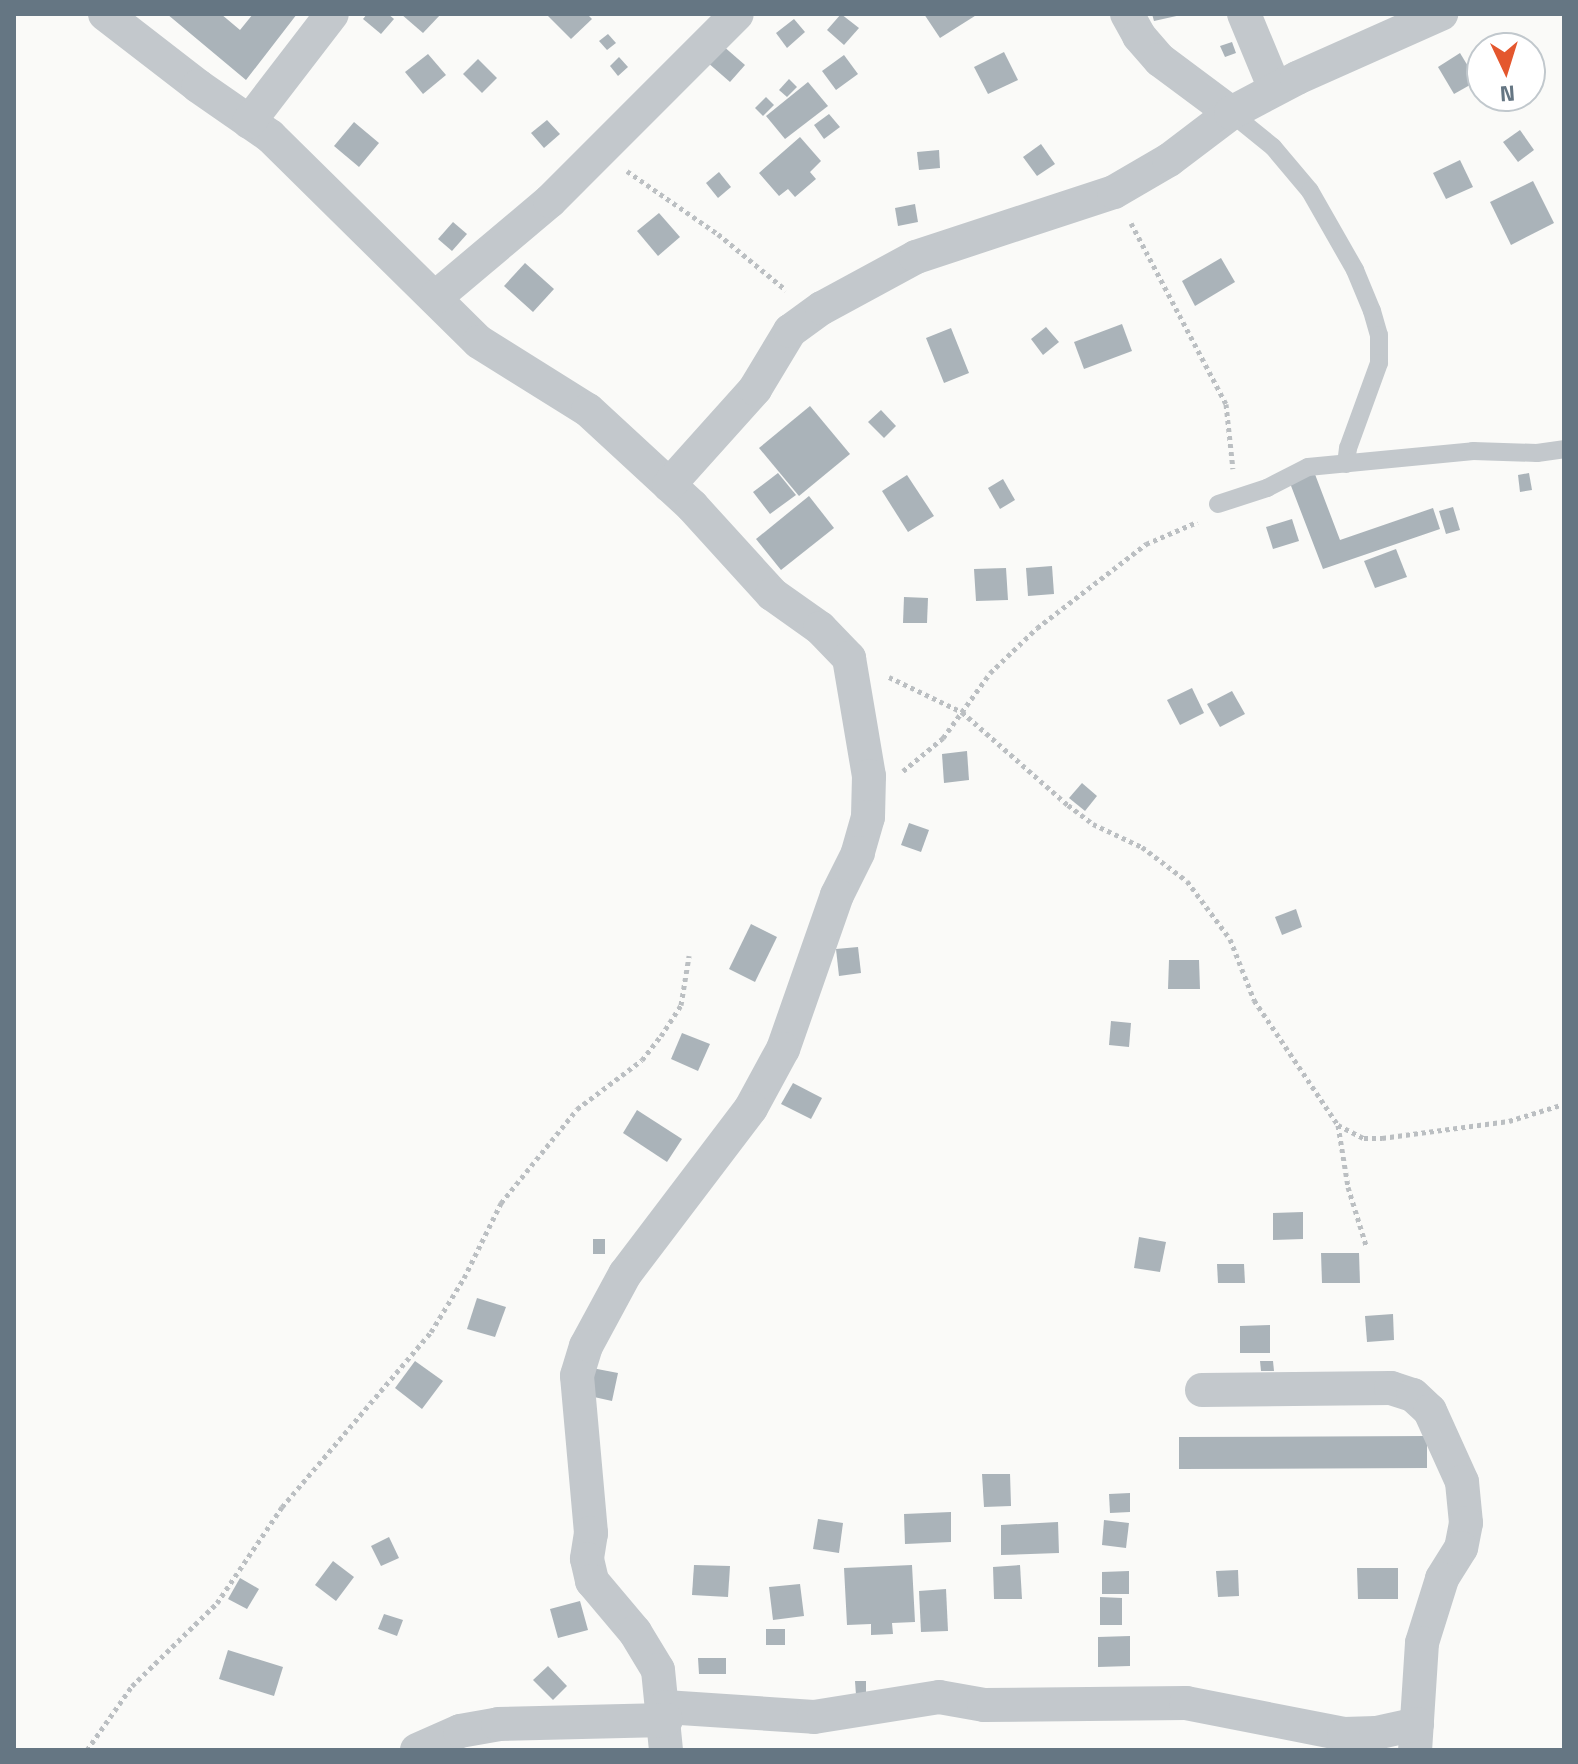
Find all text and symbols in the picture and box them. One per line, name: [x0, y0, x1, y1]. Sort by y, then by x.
north arrow: [1466, 32, 1546, 112]
text: N: [1499, 76, 1516, 111]

